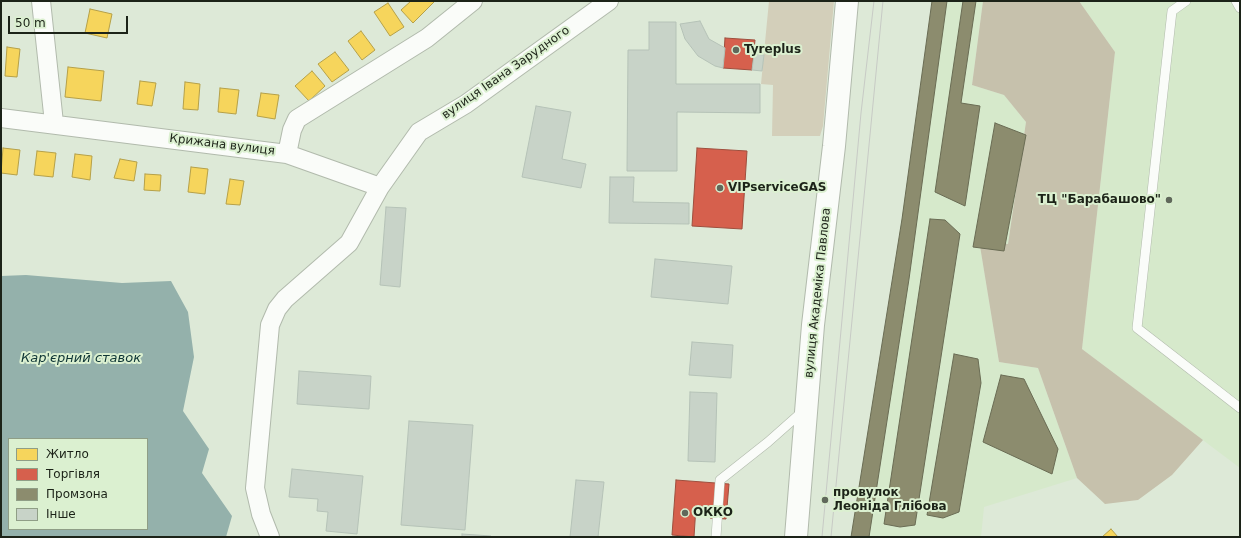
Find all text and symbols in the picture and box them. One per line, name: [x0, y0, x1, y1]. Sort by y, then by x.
scale bar: [10, 8, 130, 34]
text: 50 m: [15, 16, 46, 30]
street label: вулиця Івана Зарудного: [439, 23, 573, 123]
place label: Tyreplus: [744, 43, 801, 57]
marker: Tyreplus: [731, 45, 741, 55]
street label: Крижана вулиця: [168, 131, 276, 159]
place label: VIPserviceGAS: [728, 181, 827, 195]
marker: VIPserviceGAS: [715, 183, 725, 193]
place label: ТЦ "Барабашово": [1038, 193, 1161, 207]
marker: ТЦ "Барабашово": [1164, 195, 1174, 205]
street label: вулиця Академіка Павлова: [802, 207, 834, 379]
water label: Кар'єрний ставок: [21, 351, 141, 367]
legend: [8, 438, 148, 530]
text: Житло: [46, 447, 89, 461]
text: Торгівля: [46, 467, 100, 481]
place label: провулок Леоніда Глібова: [833, 486, 947, 514]
text: Промзона: [46, 487, 108, 501]
marker: провулок Леоніда Глібова: [820, 495, 830, 505]
place label: ОККО: [693, 506, 733, 520]
text: Інше: [46, 507, 76, 521]
marker: ОККО: [680, 508, 690, 518]

